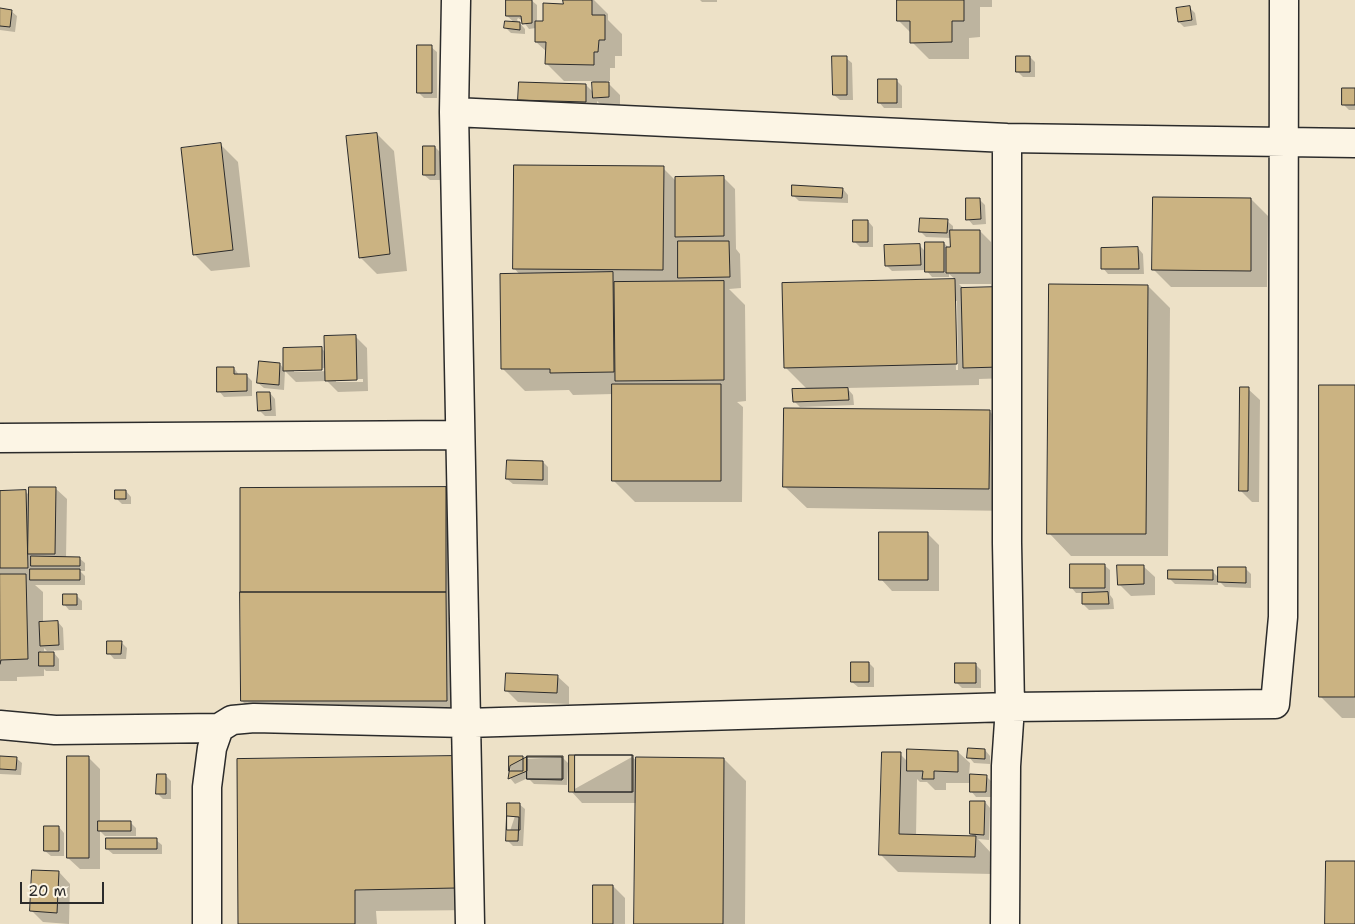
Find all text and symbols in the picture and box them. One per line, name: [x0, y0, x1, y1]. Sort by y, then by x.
scale bar: [22, 872, 106, 904]
text: 20 m: [28, 881, 67, 901]

